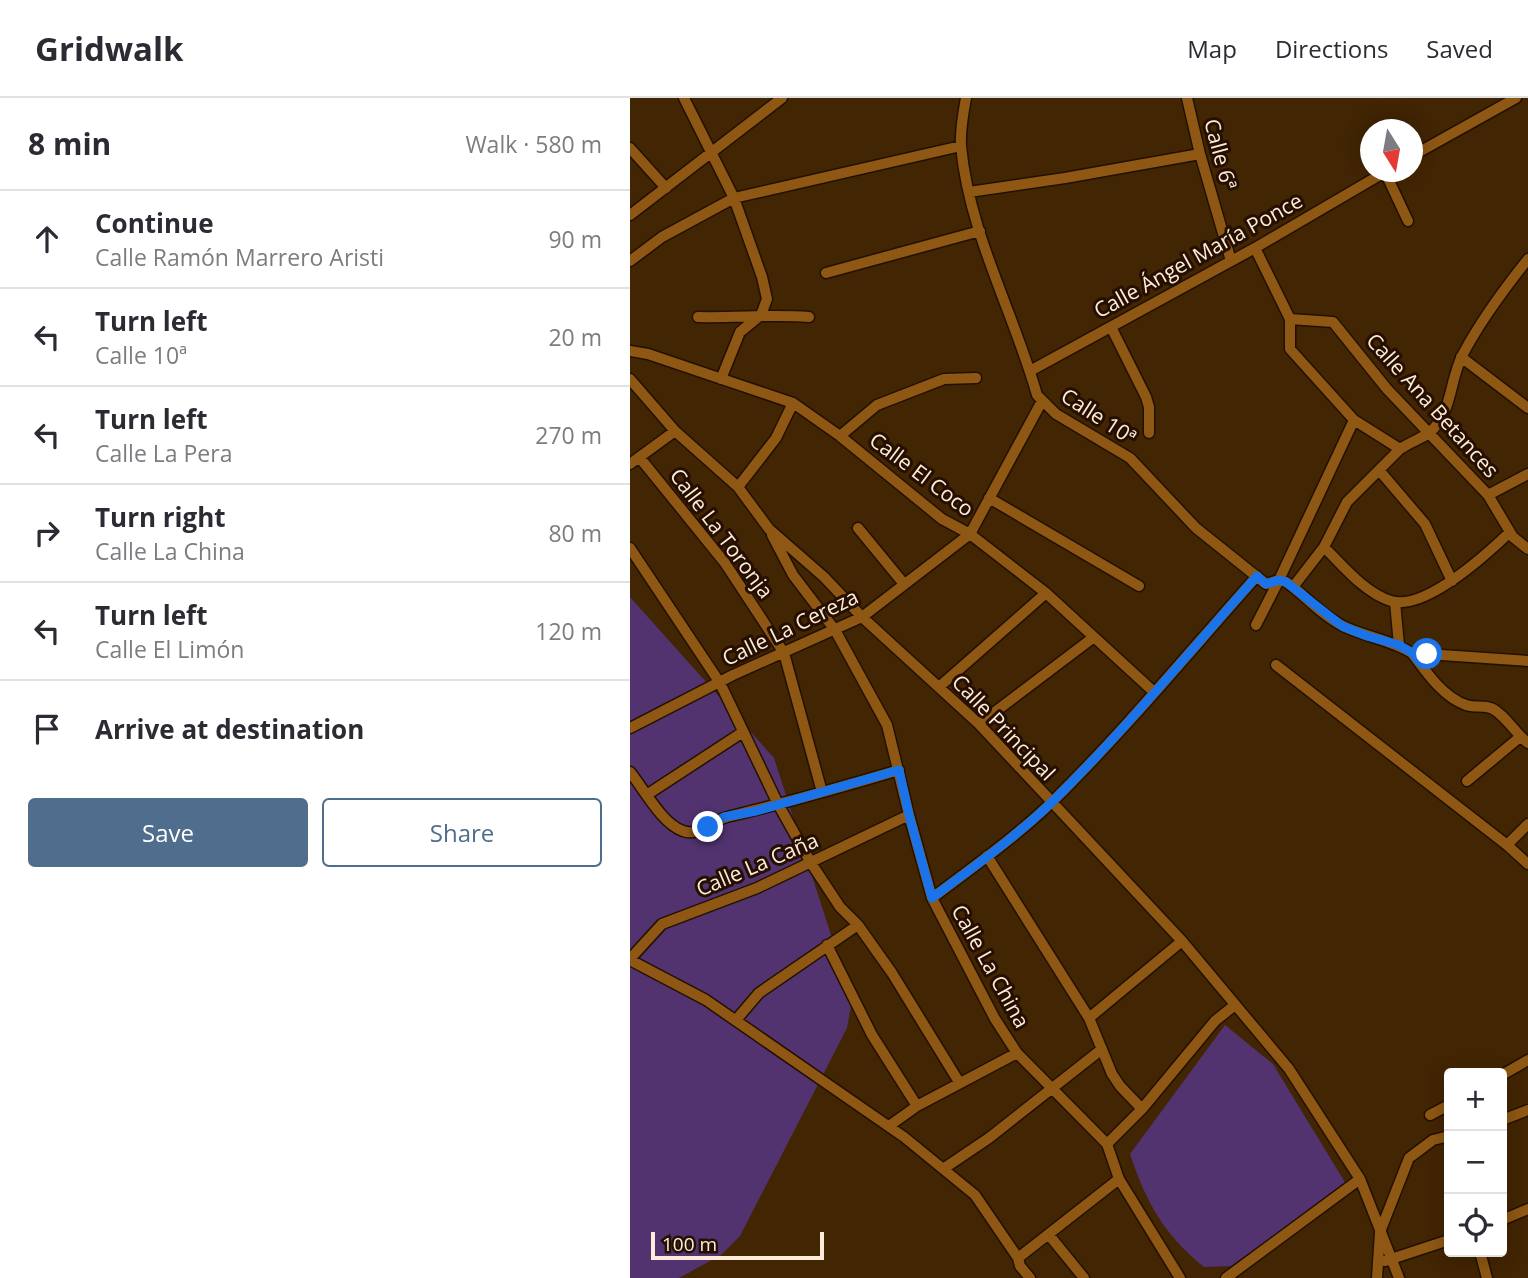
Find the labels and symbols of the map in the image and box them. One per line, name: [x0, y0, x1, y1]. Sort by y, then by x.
street label: Calle 6ª: [1198, 116, 1244, 192]
north arrow: [1360, 119, 1423, 182]
street label: Calle Ángel María Ponce: [1089, 186, 1307, 324]
street label: Calle Ana Betances: [1361, 327, 1505, 483]
street label: Calle 10ª: [1056, 381, 1142, 451]
street label: Calle El Coco: [864, 426, 980, 522]
street label: Calle La Toronja: [664, 462, 780, 604]
street label: Calle La Cereza: [717, 582, 863, 672]
route start: [1411, 638, 1442, 669]
street label: Calle Principal: [946, 668, 1062, 786]
route end: [692, 811, 723, 842]
street label: Calle La Caña: [692, 826, 822, 902]
street label: Calle La China: [946, 899, 1036, 1033]
scale bar: [651, 1229, 824, 1261]

